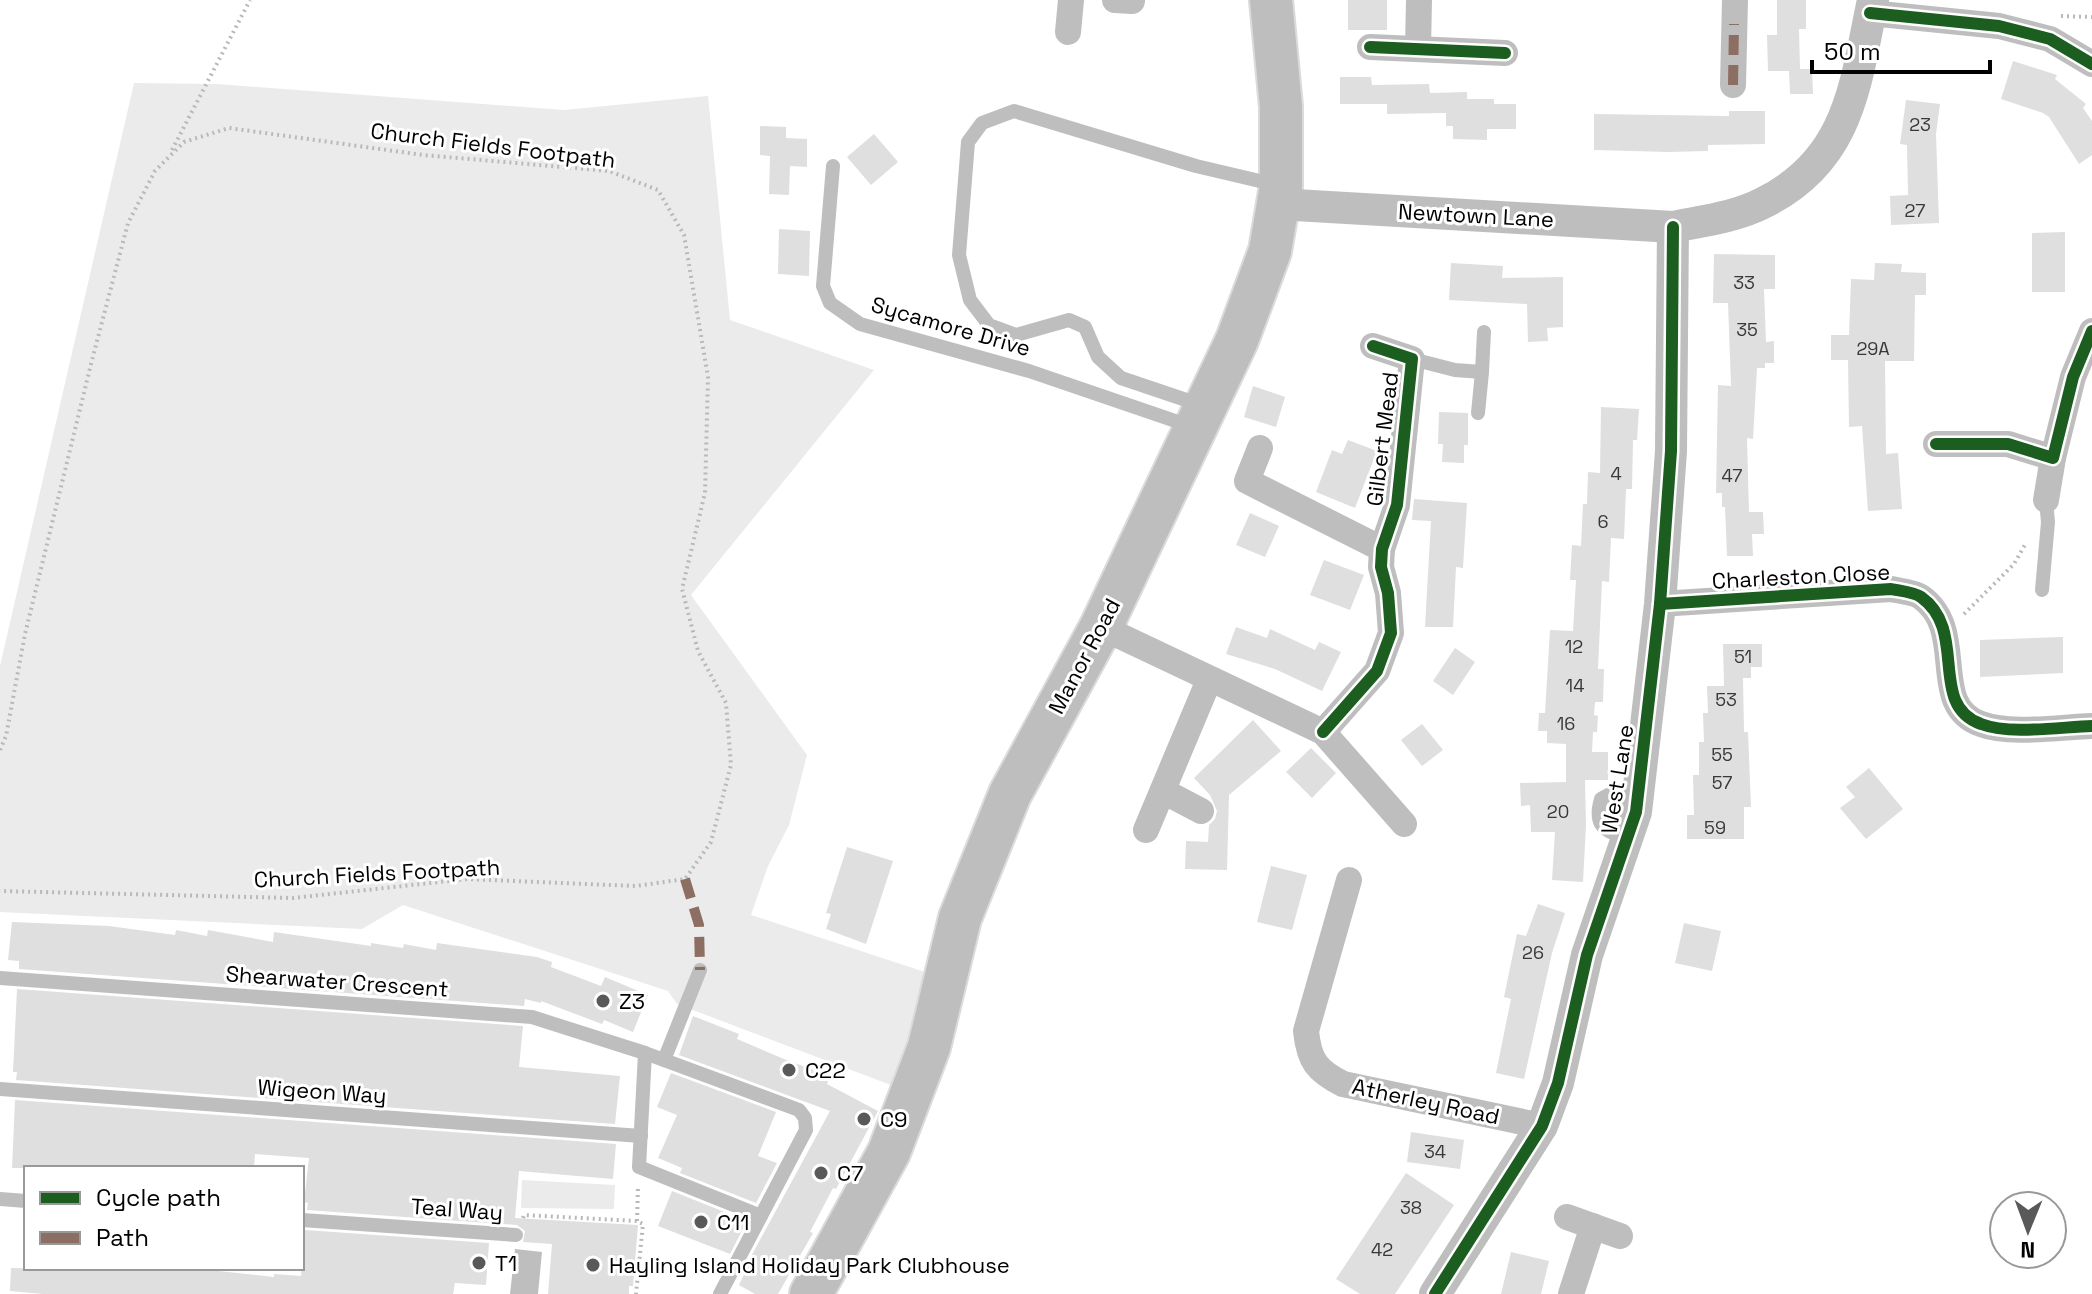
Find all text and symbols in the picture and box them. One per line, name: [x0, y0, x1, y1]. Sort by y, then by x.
scale bar: [1812, 24, 1990, 74]
text: 50 m: [1824, 36, 1881, 67]
house number: 23: [1909, 113, 1931, 136]
street label: Church Fields Footpath: [369, 116, 617, 174]
street label: Newtown Lane: [1397, 197, 1555, 233]
house number: 27: [1905, 199, 1925, 222]
house number: 33: [1733, 271, 1755, 294]
street label: Sycamore Drive: [868, 290, 1034, 362]
house number: 35: [1736, 318, 1758, 341]
house number: 29A: [1856, 337, 1890, 360]
street label: Gilbert Mead: [1360, 370, 1404, 508]
house number: 4: [1610, 462, 1622, 485]
house number: 47: [1722, 464, 1742, 487]
house number: 6: [1597, 510, 1609, 533]
street label: Charleston Close: [1711, 557, 1891, 595]
street label: Manor Road: [1042, 593, 1126, 719]
house number: 12: [1565, 635, 1583, 658]
house number: 51: [1734, 645, 1752, 668]
house number: 14: [1566, 674, 1584, 697]
house number: 53: [1715, 688, 1737, 711]
house number: 16: [1557, 712, 1575, 735]
street label: West Lane: [1595, 722, 1639, 836]
house number: 55: [1711, 743, 1733, 766]
house number: 57: [1712, 771, 1732, 794]
house number: 20: [1547, 800, 1569, 823]
house number: 59: [1704, 816, 1726, 839]
street label: Church Fields Footpath: [253, 853, 501, 893]
house number: 26: [1522, 941, 1544, 964]
street label: Shearwater Crescent: [225, 959, 449, 1003]
place label: Z3: [619, 987, 645, 1015]
marker: Z3: [594, 992, 612, 1010]
place label: C22: [805, 1056, 846, 1084]
marker: C22: [780, 1061, 798, 1079]
street label: Atherley Road: [1350, 1072, 1502, 1130]
street label: Wigeon Way: [257, 1073, 387, 1109]
place label: C9: [880, 1105, 908, 1133]
marker: C9: [855, 1110, 873, 1128]
house number: 34: [1424, 1140, 1446, 1163]
place label: C7: [837, 1159, 864, 1187]
marker: C7: [812, 1164, 830, 1182]
legend: [24, 1166, 304, 1270]
text: Cycle path: [96, 1182, 221, 1213]
north arrow: [1988, 1190, 2068, 1270]
street label: Teal Way: [410, 1192, 504, 1226]
house number: 38: [1400, 1196, 1422, 1219]
place label: C11: [717, 1208, 750, 1236]
marker: C11: [692, 1213, 710, 1231]
text: Path: [96, 1222, 149, 1253]
text: N: [2020, 1236, 2035, 1264]
house number: 42: [1371, 1238, 1393, 1261]
place label: T1: [495, 1249, 517, 1277]
place label: Hayling Island Holiday Park Clubhouse: [609, 1251, 1010, 1279]
marker: T1: [470, 1254, 488, 1272]
marker: Hayling Island Holiday Park Clubhouse: [584, 1256, 602, 1274]

